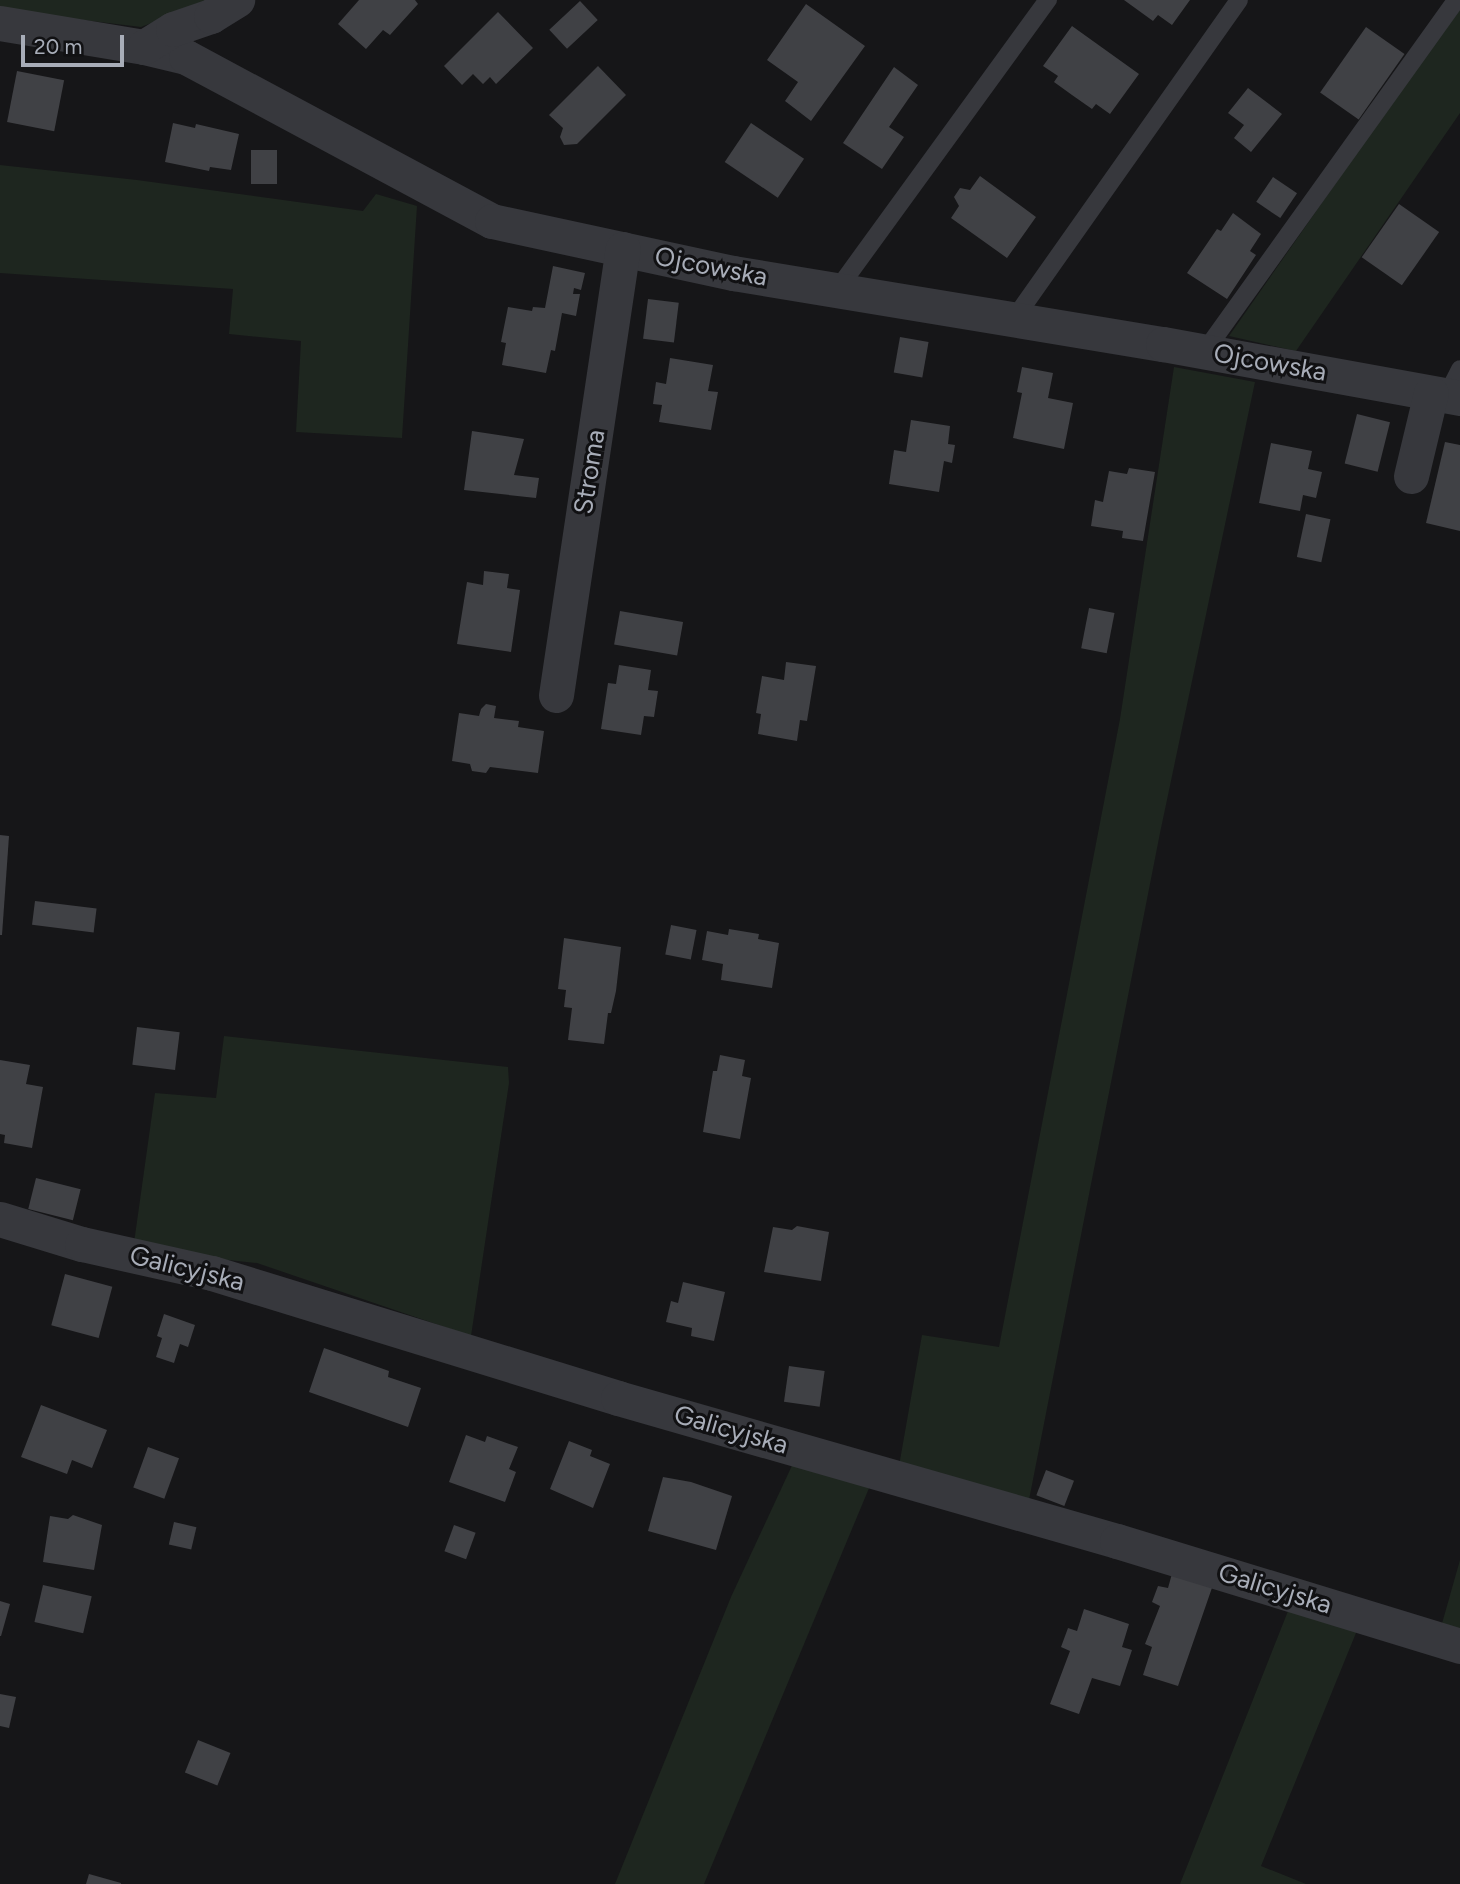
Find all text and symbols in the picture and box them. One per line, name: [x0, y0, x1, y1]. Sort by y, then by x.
scale bar: [24, 21, 128, 65]
text: 20 m: [34, 34, 82, 59]
street label: Ojcowska: [652, 241, 770, 293]
street label: Ojcowska: [1211, 338, 1329, 388]
street label: Stroma: [568, 428, 612, 516]
street label: Galicyjska: [127, 1240, 247, 1298]
street label: Galicyjska: [671, 1399, 791, 1461]
street label: Galicyjska: [1215, 1557, 1335, 1621]

